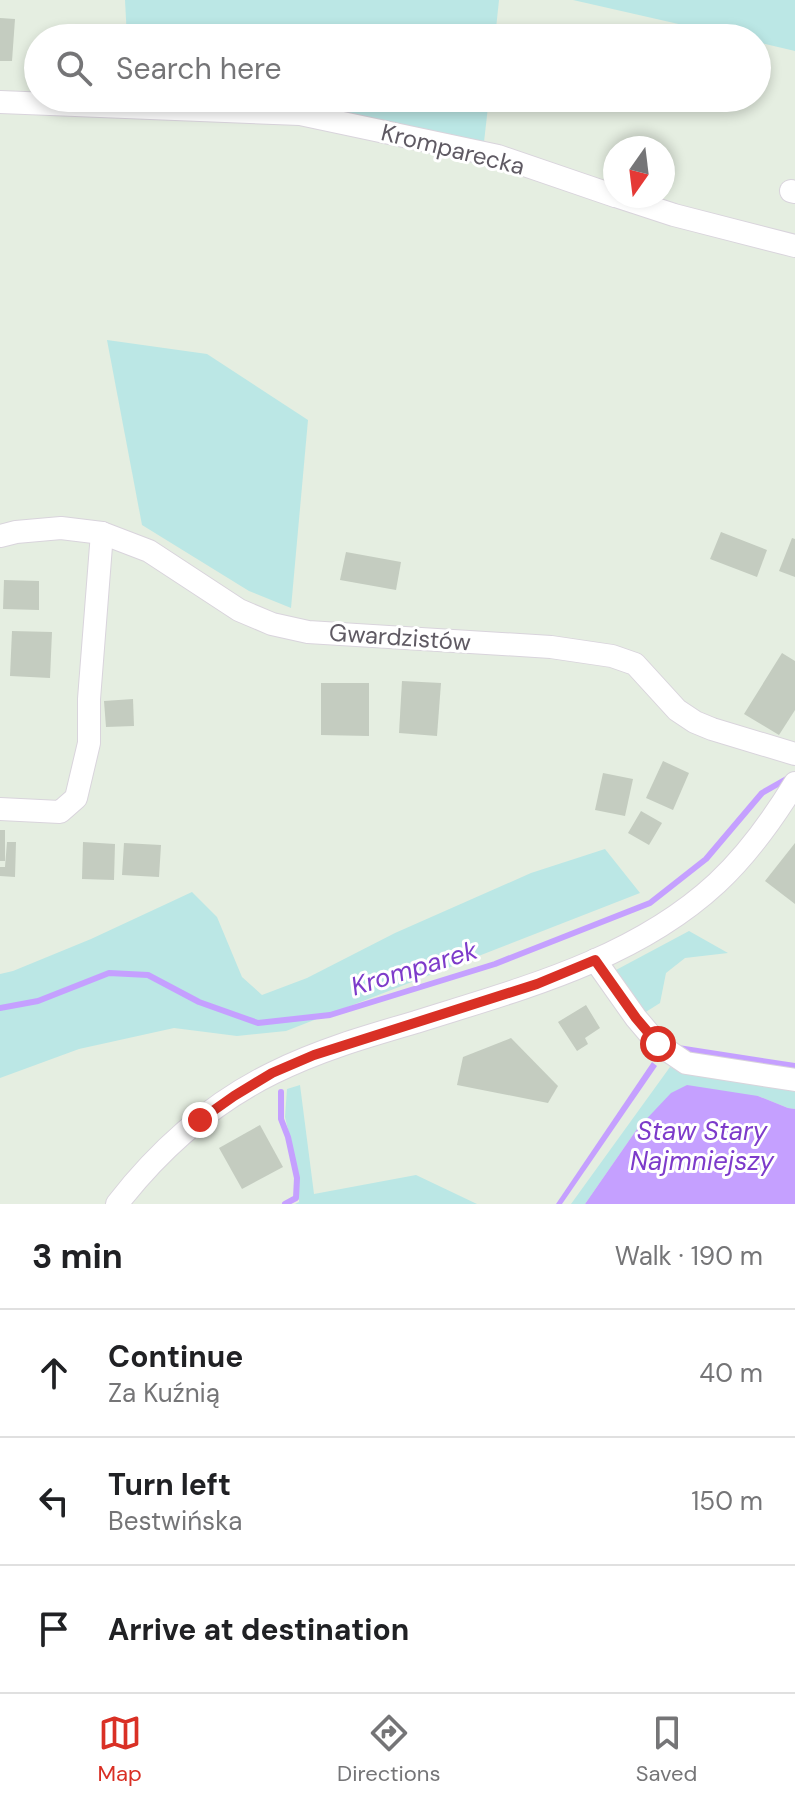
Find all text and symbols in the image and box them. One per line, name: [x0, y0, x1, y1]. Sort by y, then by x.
search box: [24, 24, 771, 112]
icon: search: [52, 46, 96, 90]
text: Search here: [116, 49, 282, 88]
street label: Kromparecka: [378, 116, 528, 182]
north arrow: [603, 136, 675, 208]
street label: Gwardzistów: [328, 617, 472, 657]
water label: Kromparek: [347, 932, 482, 1003]
route start: [640, 1026, 676, 1062]
route end: [182, 1102, 218, 1138]
water label: Staw Stary Najmniejszy: [630, 1114, 776, 1178]
text: 3 min: [32, 1234, 123, 1279]
text: Walk · 190 m: [615, 1239, 763, 1273]
text: Continue: [108, 1337, 243, 1376]
icon: ahead: [32, 1351, 76, 1395]
text: 40 m: [699, 1356, 763, 1390]
text: Za Kuźnią: [108, 1376, 220, 1410]
text: Turn left: [108, 1465, 231, 1504]
icon: left: [32, 1479, 76, 1523]
text: 150 m: [691, 1484, 763, 1518]
text: Bestwińska: [108, 1504, 242, 1538]
icon: arrive: [32, 1607, 76, 1651]
text: Arrive at destination: [108, 1610, 409, 1649]
tab: Map: [98, 1711, 142, 1788]
tab: Directions: [337, 1711, 441, 1788]
tab: Saved: [636, 1711, 697, 1788]

